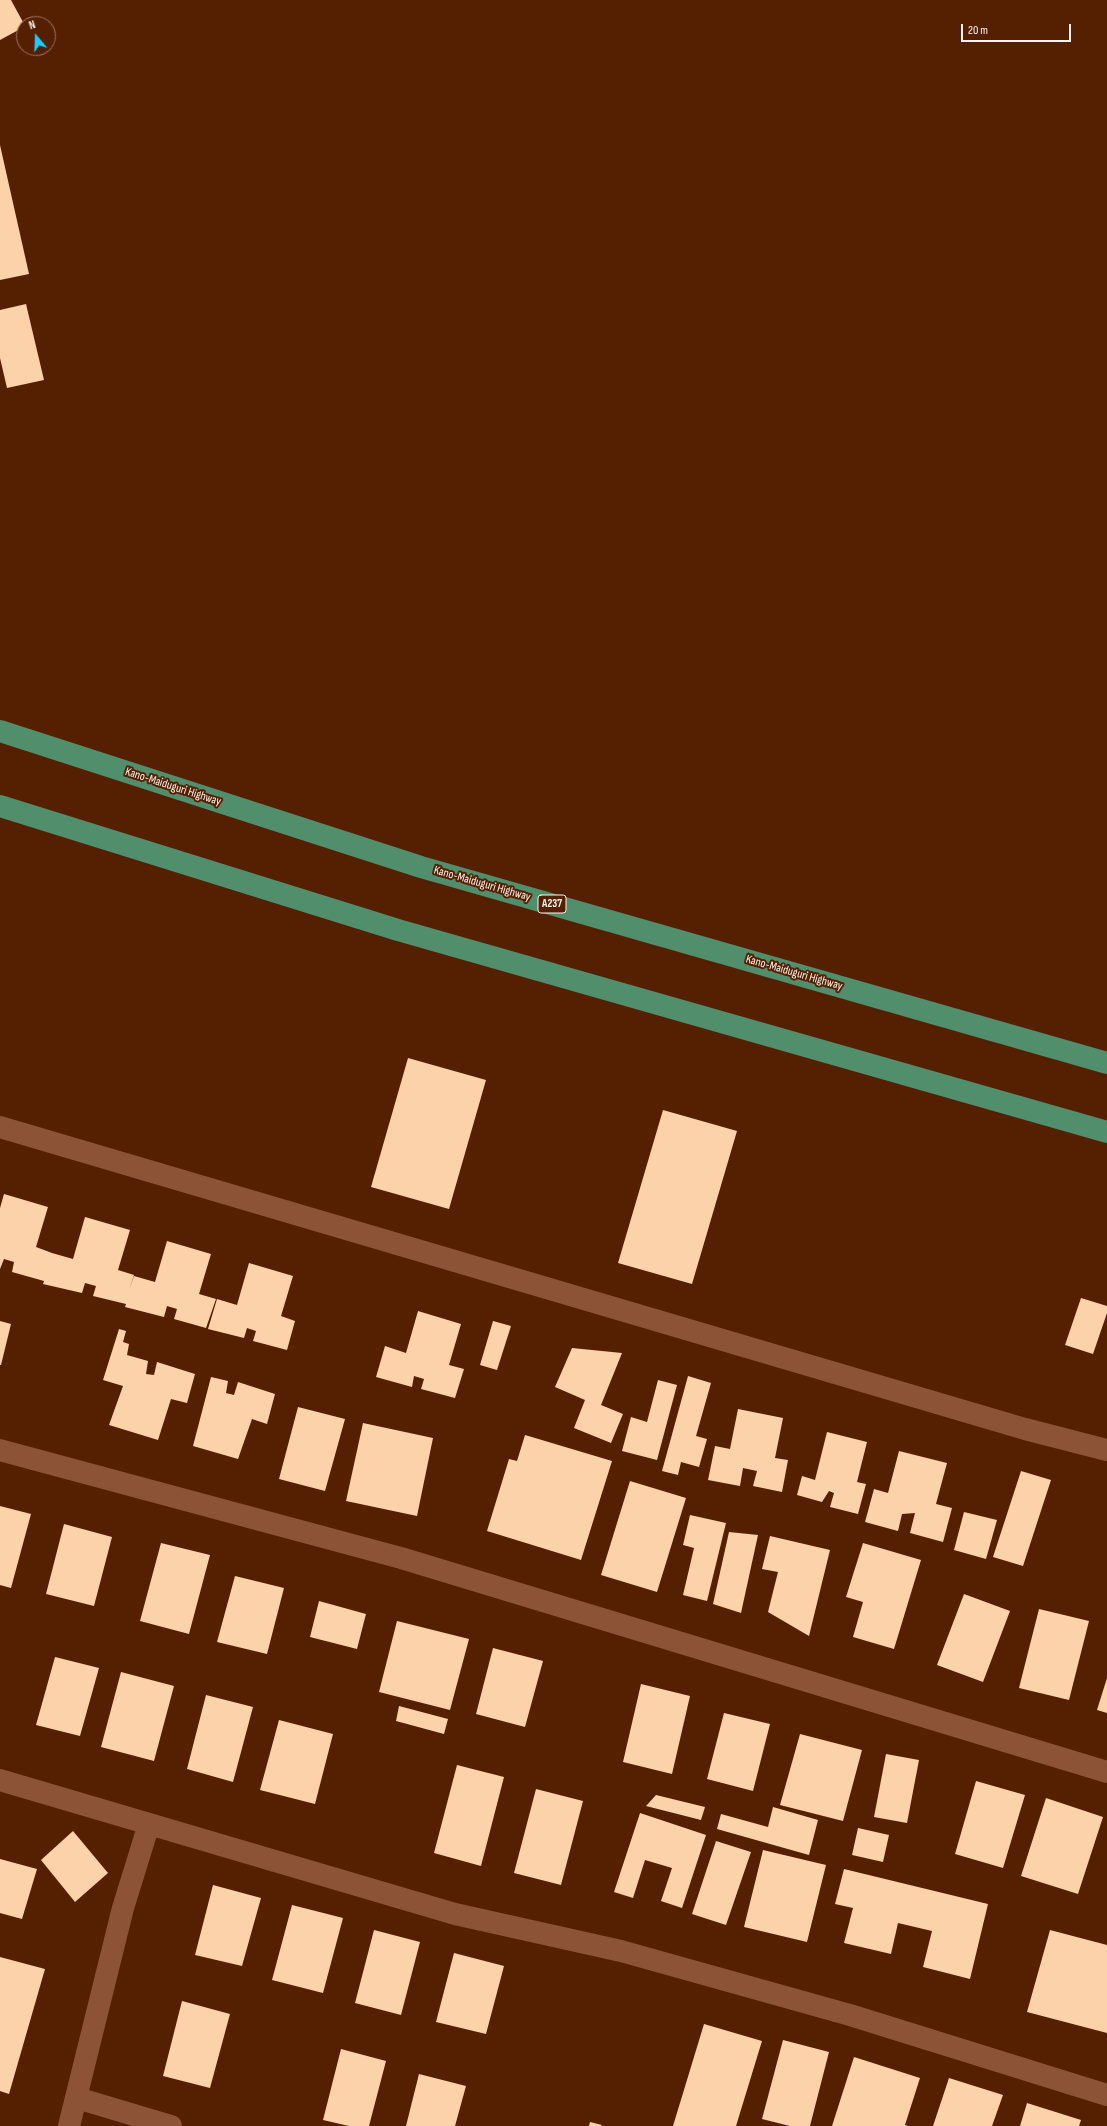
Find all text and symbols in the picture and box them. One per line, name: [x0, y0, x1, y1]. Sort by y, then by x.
north arrow: [16, 16, 56, 56]
scale bar: [963, 16, 1073, 42]
text: N: [27, 18, 37, 32]
text: 20 m: [968, 23, 988, 38]
street label: Kano-Maiduguri Highway: [123, 765, 223, 809]
street label: Kano-Maiduguri Highway: [432, 863, 532, 905]
road number: A237: [538, 895, 566, 913]
street label: Kano-Maiduguri Highway: [744, 952, 844, 994]

